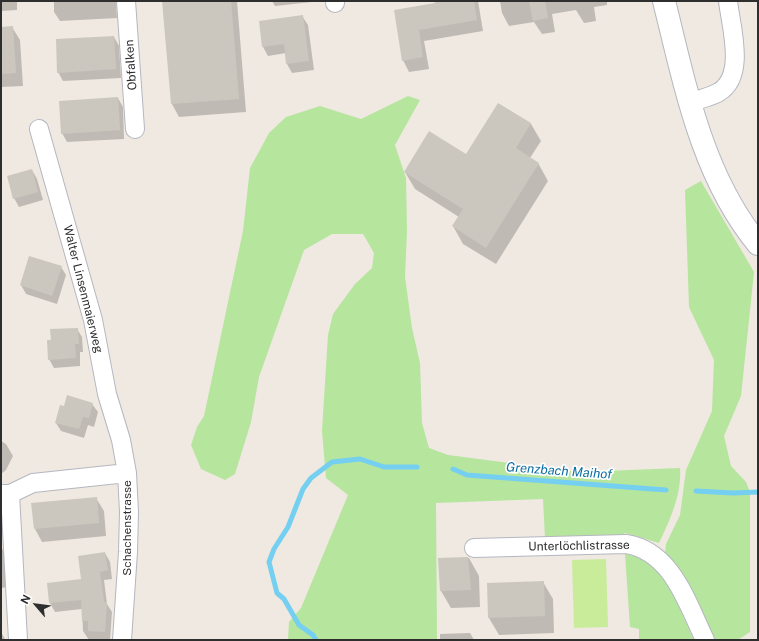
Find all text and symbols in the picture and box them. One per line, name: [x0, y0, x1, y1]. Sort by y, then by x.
street label: Obfalken: [122, 39, 140, 91]
street label: Walter Linsenmaierweg: [60, 224, 106, 354]
water label: Grenzbach Maihof: [505, 460, 613, 482]
street label: Schachenstrasse: [120, 480, 134, 576]
street label: Unterlöchlistrasse: [528, 538, 630, 554]
north arrow: [16, 585, 56, 625]
text: N: [18, 593, 33, 606]

